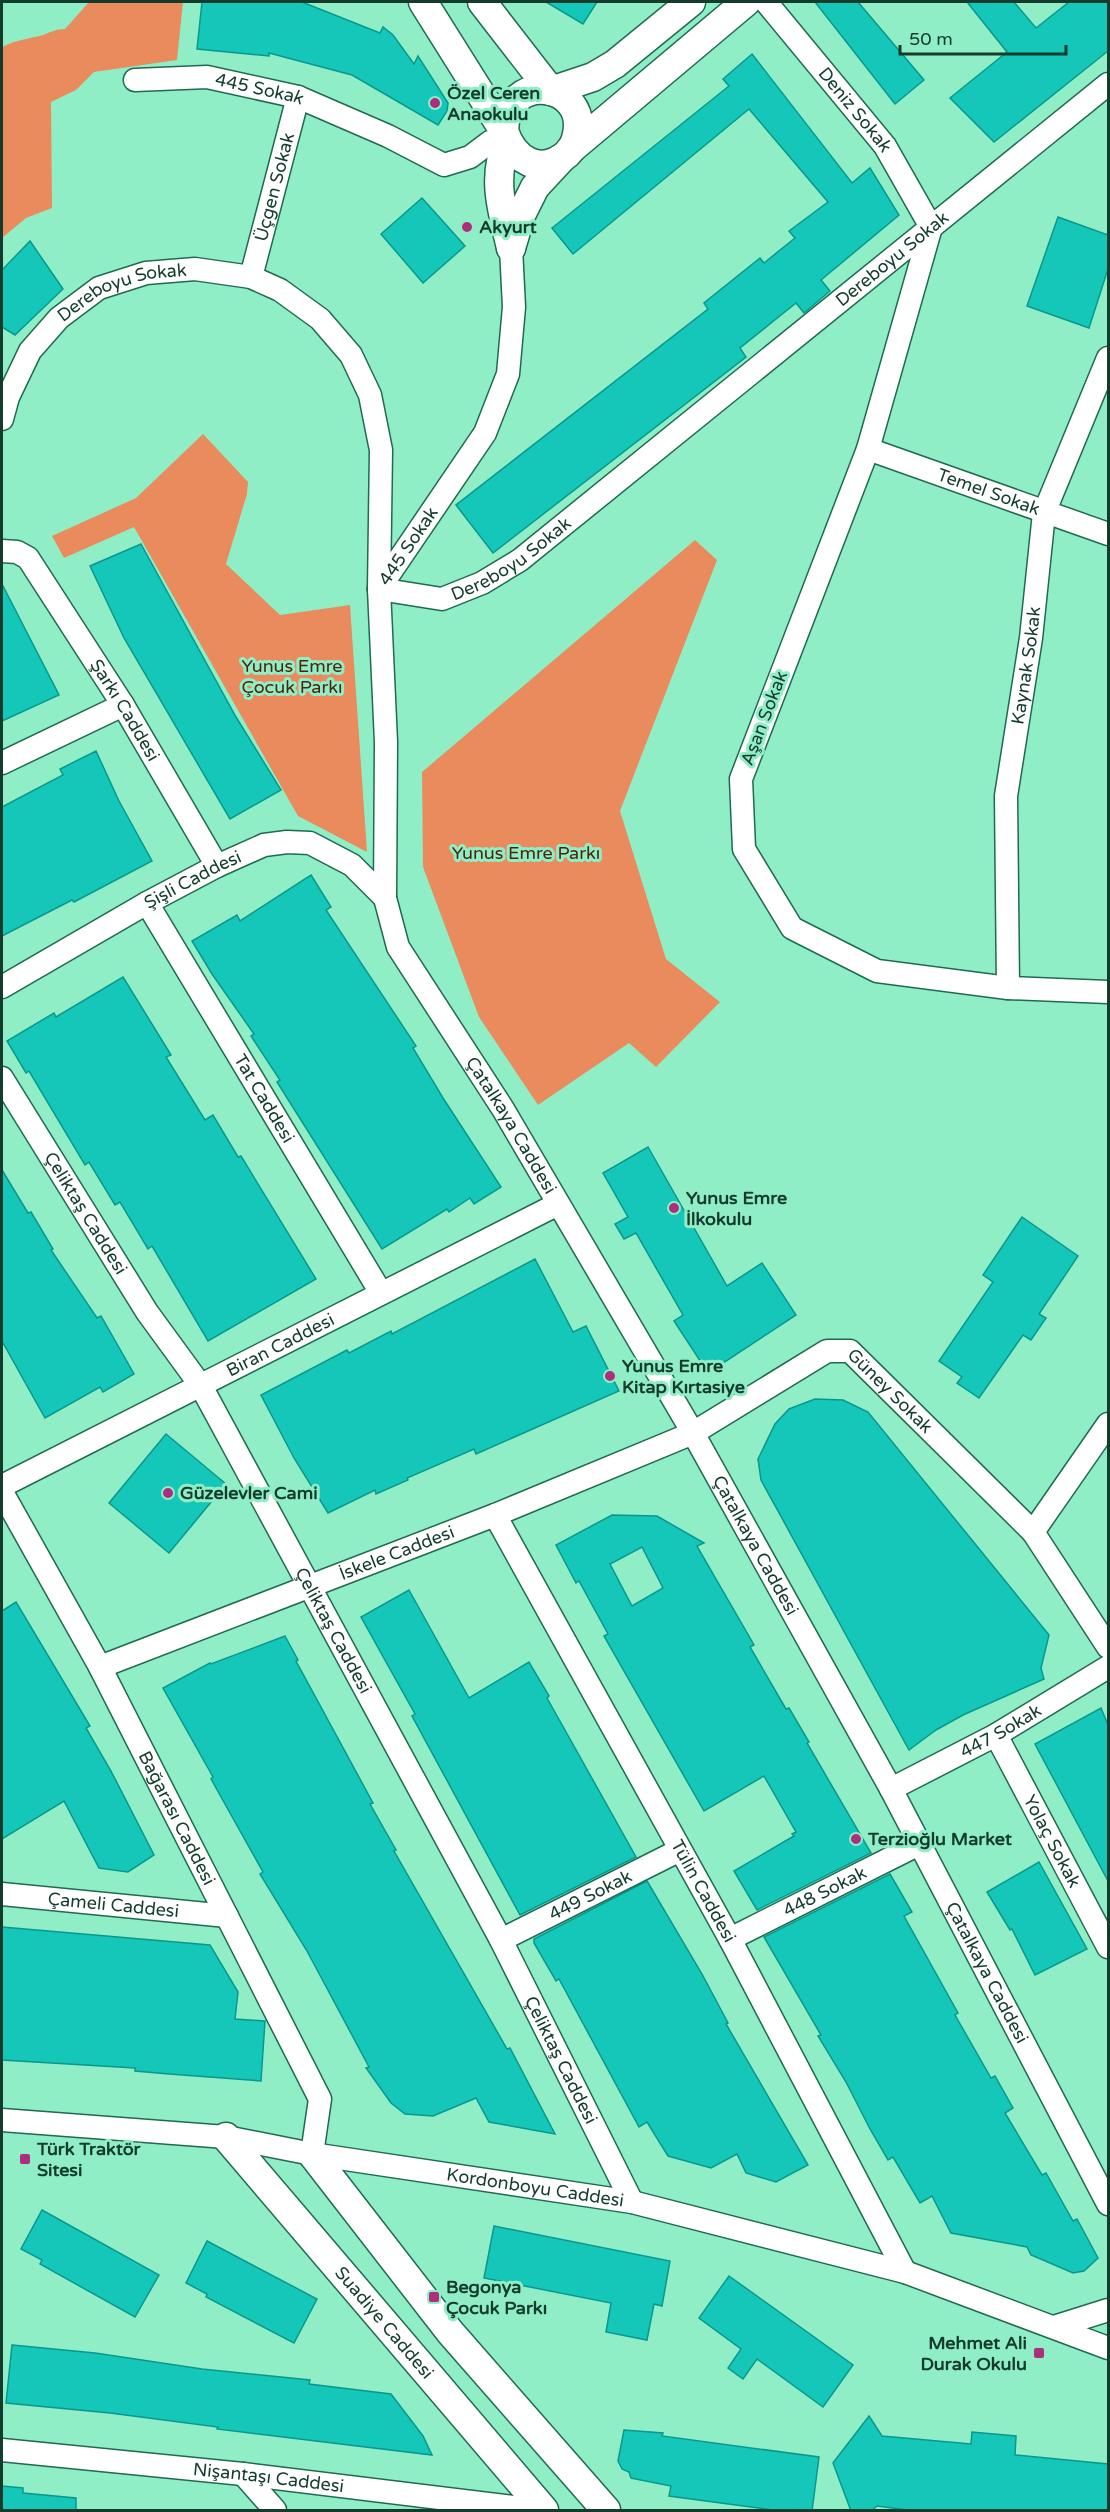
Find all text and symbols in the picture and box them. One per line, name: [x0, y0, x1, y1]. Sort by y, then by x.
scale bar: [900, 18, 1066, 56]
text: 50 m: [909, 28, 953, 50]
street label: Deniz Sokak: [814, 63, 897, 156]
street label: 445 Sokak: [213, 68, 308, 110]
place label: Özel Ceren Anaokulu: [447, 82, 540, 125]
marker: Özel Ceren Anaokulu: [428, 96, 442, 110]
street label: Üçgen Sokak: [250, 130, 299, 244]
street label: Dereboyu Sokak: [831, 206, 953, 311]
place label: Akyurt: [479, 216, 537, 238]
marker: Akyurt: [460, 220, 474, 234]
street label: Dereboyu Sokak: [53, 259, 188, 326]
street label: Temel Sokak: [934, 463, 1043, 520]
street label: 445 Sokak: [374, 502, 443, 589]
street label: Dereboyu Sokak: [448, 512, 576, 605]
street label: Kaynak Sokak: [1006, 605, 1045, 726]
street label: Şarkı Caddesi: [85, 655, 164, 765]
park label: Yunus Emre Çocuk Parkı: [241, 655, 343, 698]
street label: Aşan Sokak: [736, 667, 792, 768]
park label: Yunus Emre Parkı: [452, 842, 600, 864]
street label: Şişli Caddesi: [140, 846, 245, 914]
street label: Tat Caddesi: [229, 1050, 299, 1147]
street label: Çatalkaya Caddesi: [461, 1053, 561, 1198]
street label: Çeliktaş Caddesi: [39, 1148, 132, 1279]
place label: Yunus Emre İlkokulu: [686, 1187, 787, 1230]
marker: Yunus Emre İlkokulu: [667, 1201, 681, 1215]
street label: Biran Caddesi: [223, 1308, 338, 1381]
street label: Güney Sokak: [843, 1344, 938, 1438]
place label: Yunus Emre Kitap Kırtasiye: [622, 1355, 745, 1398]
marker: Yunus Emre Kitap Kırtasiye: [603, 1369, 617, 1383]
street label: Çatalkaya Caddesi: [708, 1472, 803, 1619]
place label: Güzelevler Cami: [180, 1482, 318, 1504]
marker: Güzelevler Cami: [161, 1486, 175, 1500]
street label: İskele Caddesi: [336, 1521, 457, 1585]
street label: Çeliktaş Caddesi: [290, 1564, 376, 1697]
street label: 447 Sokak: [956, 1699, 1046, 1763]
street label: Bağarası Caddesi: [134, 1747, 220, 1889]
street label: Yolaç Sokak: [1019, 1791, 1086, 1891]
place label: Terzioğlu Market: [867, 1828, 1012, 1850]
marker: Terzioğlu Market: [849, 1832, 863, 1846]
street label: Tülin Caddesi: [666, 1836, 741, 1946]
street label: 448 Sokak: [779, 1861, 870, 1921]
street label: 449 Sokak: [545, 1865, 636, 1925]
street label: Çameli Caddesi: [47, 1888, 180, 1922]
street label: Çatalkaya Caddesi: [941, 1898, 1033, 2047]
street label: Çeliktaş Caddesi: [520, 1992, 602, 2128]
place label: Türk Traktör Sitesi: [36, 2138, 142, 2181]
marker: Türk Traktör Sitesi: [18, 2152, 32, 2166]
street label: Kordonboyu Caddesi: [445, 2163, 625, 2212]
street label: Suadiye Caddesi: [330, 2262, 438, 2383]
place label: Begonya Çocuk Parkı: [446, 2276, 547, 2319]
marker: Begonya Çocuk Parkı: [427, 2290, 441, 2304]
place label: Mehmet Ali Durak Okulu: [920, 2332, 1027, 2375]
marker: Mehmet Ali Durak Okulu: [1032, 2346, 1046, 2360]
street label: Nişantaşı Caddesi: [192, 2458, 345, 2497]

